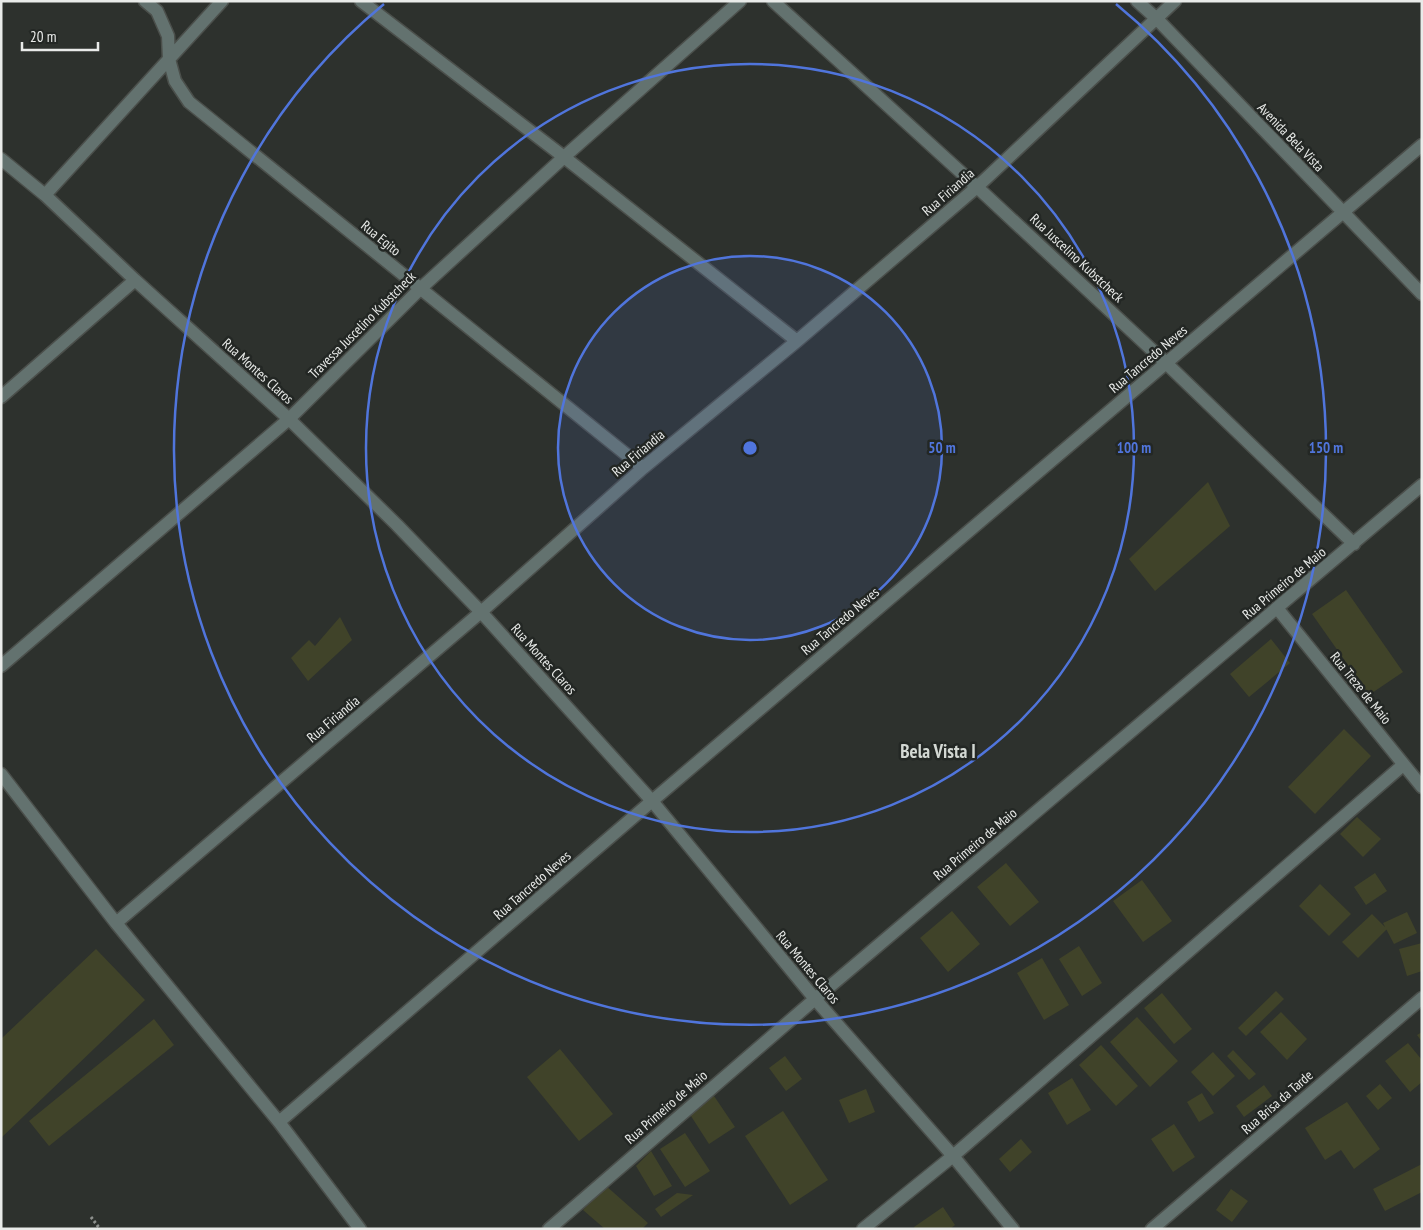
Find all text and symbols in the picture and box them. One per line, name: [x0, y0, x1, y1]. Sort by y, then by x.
scale bar: [22, 20, 99, 52]
text: 20 m: [30, 27, 56, 46]
street label: Avenida Bela Vista: [1254, 99, 1328, 175]
street label: Rua Firiandia: [918, 164, 978, 220]
street label: Rua Juscelino Kubstcheck: [1026, 210, 1128, 307]
street label: Rua Egito: [357, 216, 405, 260]
street label: Travessa Juscelino Kubstcheck: [305, 267, 420, 382]
street label: Rua Tancredo Neves: [1105, 321, 1191, 397]
street label: Rua Montes Claros: [219, 334, 298, 408]
street label: Rua Firiandia: [608, 426, 668, 480]
text: 50 m: [928, 438, 956, 457]
text: 100 m: [1117, 438, 1151, 457]
text: 150 m: [1309, 438, 1343, 457]
centre of rings: [741, 439, 759, 457]
street label: Rua Primeiro de Maio: [1239, 543, 1329, 623]
street label: Rua Tancredo Neves: [797, 583, 883, 659]
street label: Rua Montes Claros: [507, 620, 581, 699]
street label: Rua Treze de Maio: [1326, 648, 1396, 728]
street label: Rua Firiandia: [303, 692, 363, 746]
district label: Bela Vista I: [900, 739, 976, 763]
street label: Rua Primeiro de Maio: [930, 804, 1020, 884]
street label: Rua Tancredo Neves: [490, 846, 575, 923]
street label: Rua Montes Claros: [772, 927, 844, 1007]
street label: Rua Primeiro de Maio: [621, 1066, 711, 1148]
street label: Rua Brisa da Tarde: [1238, 1066, 1317, 1138]

